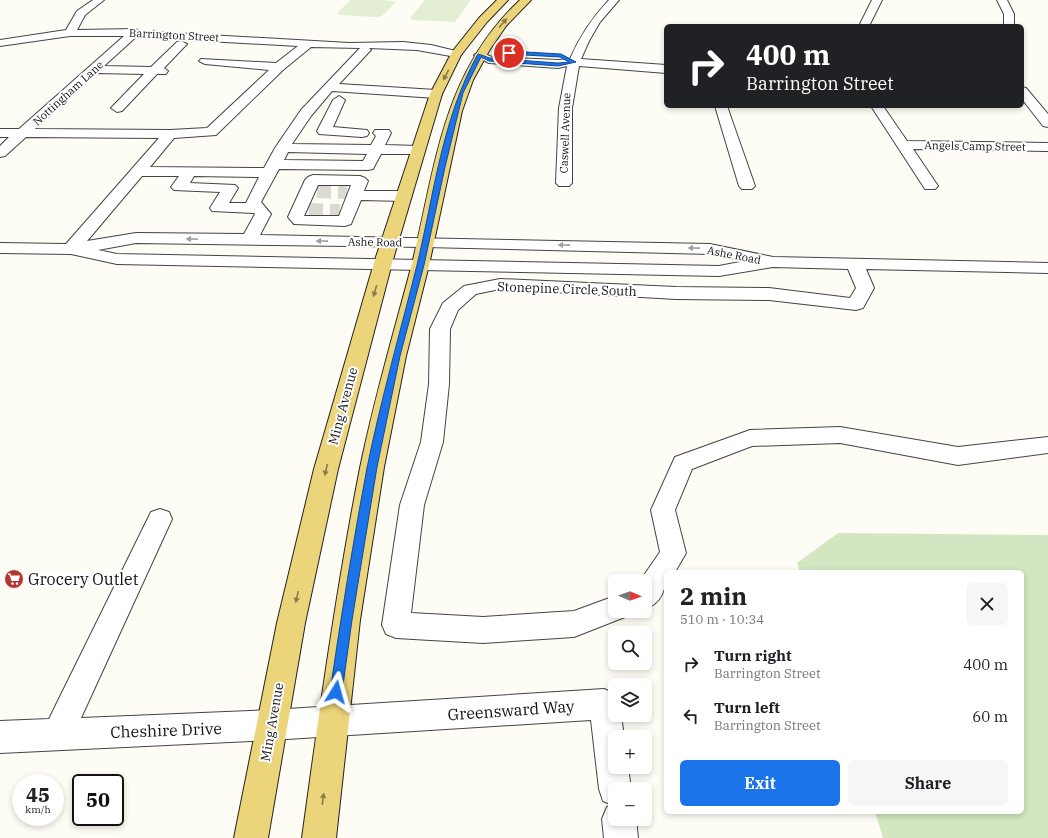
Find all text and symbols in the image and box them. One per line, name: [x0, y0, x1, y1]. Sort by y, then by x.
one-way arrow: [498, 18, 507, 29]
street label: Barrington Street: [129, 26, 220, 44]
pin: [492, 36, 526, 70]
text: 400 m: [746, 36, 830, 73]
icon: right: [680, 40, 732, 92]
icon: arrive: [498, 42, 520, 64]
street label: Nottingham Lane: [30, 58, 106, 128]
one-way arrow: [443, 69, 449, 80]
text: Barrington Street: [746, 72, 894, 95]
street label: Caswell Avenue: [557, 92, 573, 173]
street label: Angels Camp Street: [924, 138, 1026, 154]
street label: Ashe Road: [348, 235, 403, 249]
one-way arrow: [185, 236, 198, 242]
one-way arrow: [315, 238, 328, 244]
one-way arrow: [557, 242, 570, 248]
street label: Ashe Road: [706, 243, 762, 267]
one-way arrow: [687, 245, 700, 251]
street label: Stonepine Circle South: [497, 278, 637, 300]
one-way arrow: [372, 285, 378, 297]
street label: Ming Avenue: [324, 365, 362, 447]
one-way arrow: [322, 464, 328, 477]
supermarket icon: Grocery Outlet: [3, 568, 25, 590]
place label: Grocery Outlet: [28, 569, 139, 589]
north arrow: [608, 574, 652, 618]
map controls: [608, 574, 652, 826]
text: 2 min: [680, 580, 747, 612]
button: close: [966, 583, 1008, 625]
one-way arrow: [293, 591, 299, 603]
text: 510 m · 10:34: [680, 611, 764, 628]
button: search: [608, 626, 652, 670]
text: Turn right: [714, 646, 792, 665]
icon: right: [680, 653, 702, 675]
text: 400 m: [963, 655, 1008, 674]
text: Barrington Street: [714, 665, 821, 682]
position arrow: [315, 671, 357, 713]
button: layers: [608, 678, 652, 722]
street label: Ming Avenue: [257, 681, 287, 763]
street label: Greensward Way: [447, 696, 575, 724]
text: Turn left: [714, 698, 780, 717]
icon: left: [680, 705, 702, 727]
text: 60 m: [972, 707, 1008, 726]
text: Barrington Street: [714, 717, 821, 734]
street label: Cheshire Drive: [110, 718, 222, 742]
button: +: [608, 730, 652, 774]
button: Exit: [680, 760, 840, 806]
button: Share: [848, 760, 1008, 806]
speed limit sign: 50: [72, 774, 124, 826]
text: 45: [26, 781, 50, 808]
button: −: [608, 782, 652, 826]
one-way arrow: [320, 793, 326, 805]
text: km/h: [25, 803, 51, 816]

